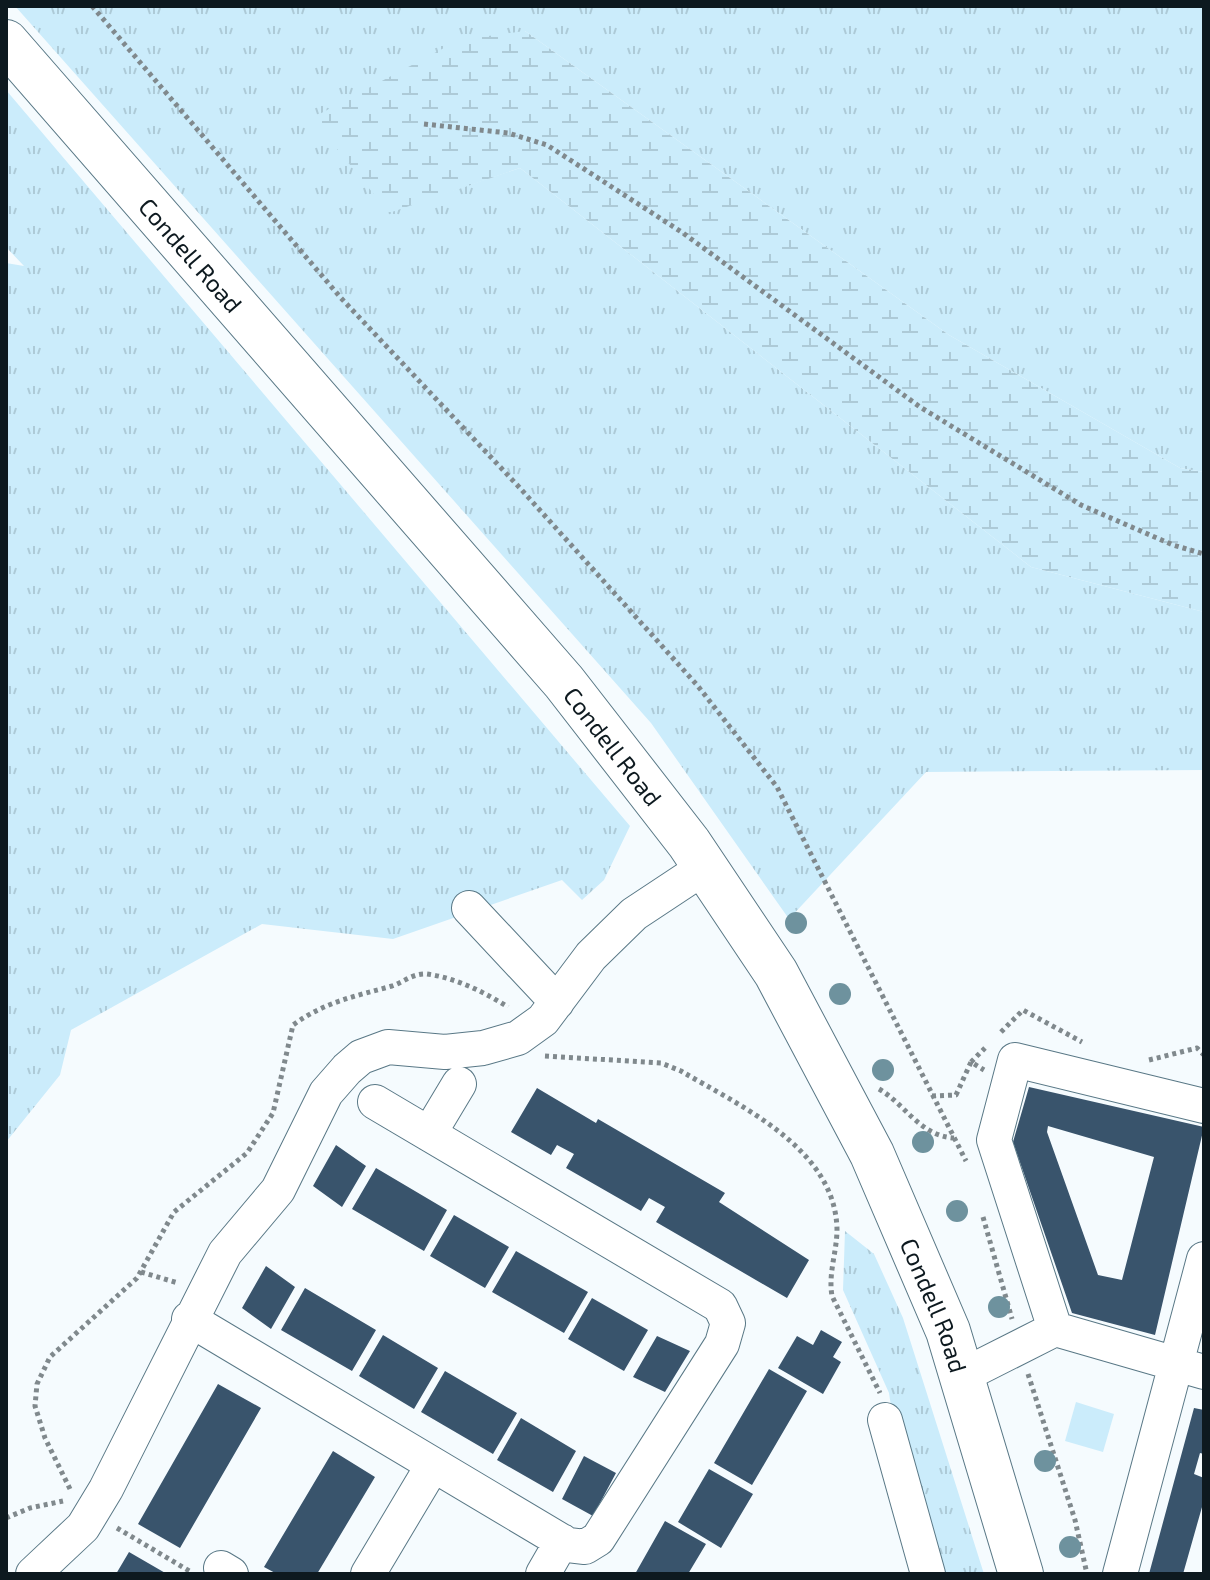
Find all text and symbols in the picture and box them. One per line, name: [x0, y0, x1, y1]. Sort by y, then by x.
street label: Condell Road: [134, 191, 249, 318]
street label: Condell Road: [559, 681, 669, 811]
street label: Condell Road: [895, 1233, 974, 1376]

